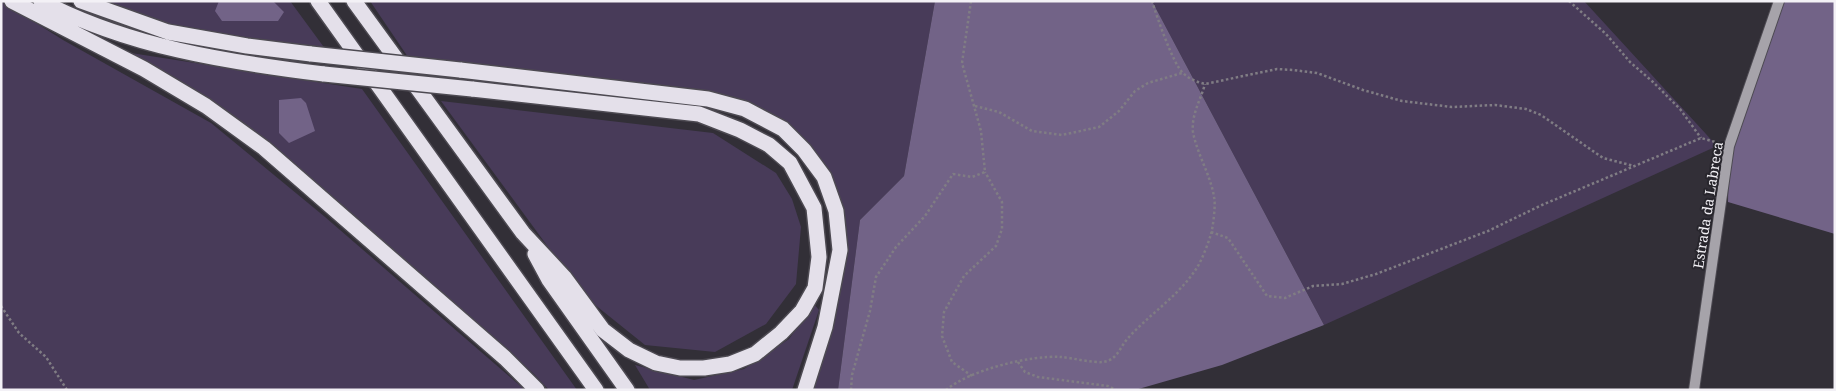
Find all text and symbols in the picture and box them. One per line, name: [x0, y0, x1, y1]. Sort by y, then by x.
street label: Estrada da Labreca: [1688, 140, 1727, 270]

